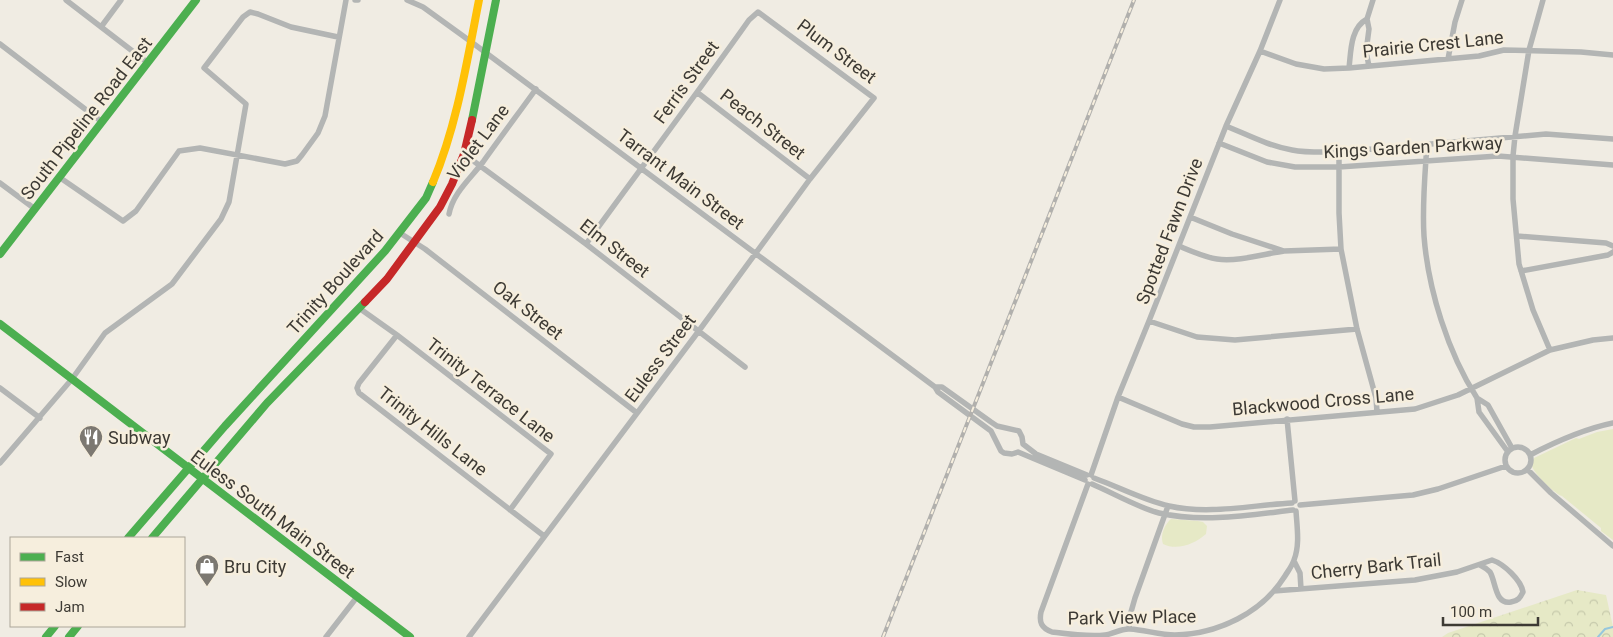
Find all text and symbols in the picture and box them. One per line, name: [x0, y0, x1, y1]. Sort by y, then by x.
street label: Plum Street: [793, 15, 881, 88]
street label: Prairie Crest Lane: [1362, 26, 1504, 62]
street label: South Pipeline Road East: [16, 33, 156, 203]
street label: Ferris Street: [649, 36, 723, 127]
street label: Peach Street: [716, 84, 810, 164]
street label: Violet Lane: [443, 100, 513, 184]
street label: Tarrant Main Street: [613, 125, 749, 234]
street label: Kings Garden Parkway: [1323, 132, 1504, 162]
street label: Spotted Fawn Drive: [1131, 155, 1207, 307]
street label: Elm Street: [576, 214, 654, 282]
street label: Trinity Boulevard: [283, 225, 387, 339]
street label: Oak Street: [489, 276, 567, 344]
street label: Euless Street: [620, 310, 700, 406]
street label: Trinity Terrace Lane: [423, 333, 559, 447]
street label: Trinity Hills Lane: [374, 382, 492, 480]
street label: Blackwood Cross Lane: [1231, 383, 1415, 419]
restaurant icon: Subway: [78, 424, 104, 458]
place label: Subway: [108, 427, 171, 448]
street label: Euless South Main Street: [187, 445, 359, 583]
legend: [10, 537, 185, 627]
text: Fast: [55, 548, 84, 566]
street label: Cherry Bark Trail: [1310, 549, 1442, 583]
shop icon: Bru City: [194, 553, 220, 587]
place label: Bru City: [224, 556, 287, 577]
text: Slow: [55, 573, 87, 591]
scale bar: [1443, 594, 1538, 626]
text: Jam: [55, 598, 85, 616]
text: 100 m: [1450, 603, 1492, 621]
street label: Park View Place: [1068, 605, 1196, 629]

